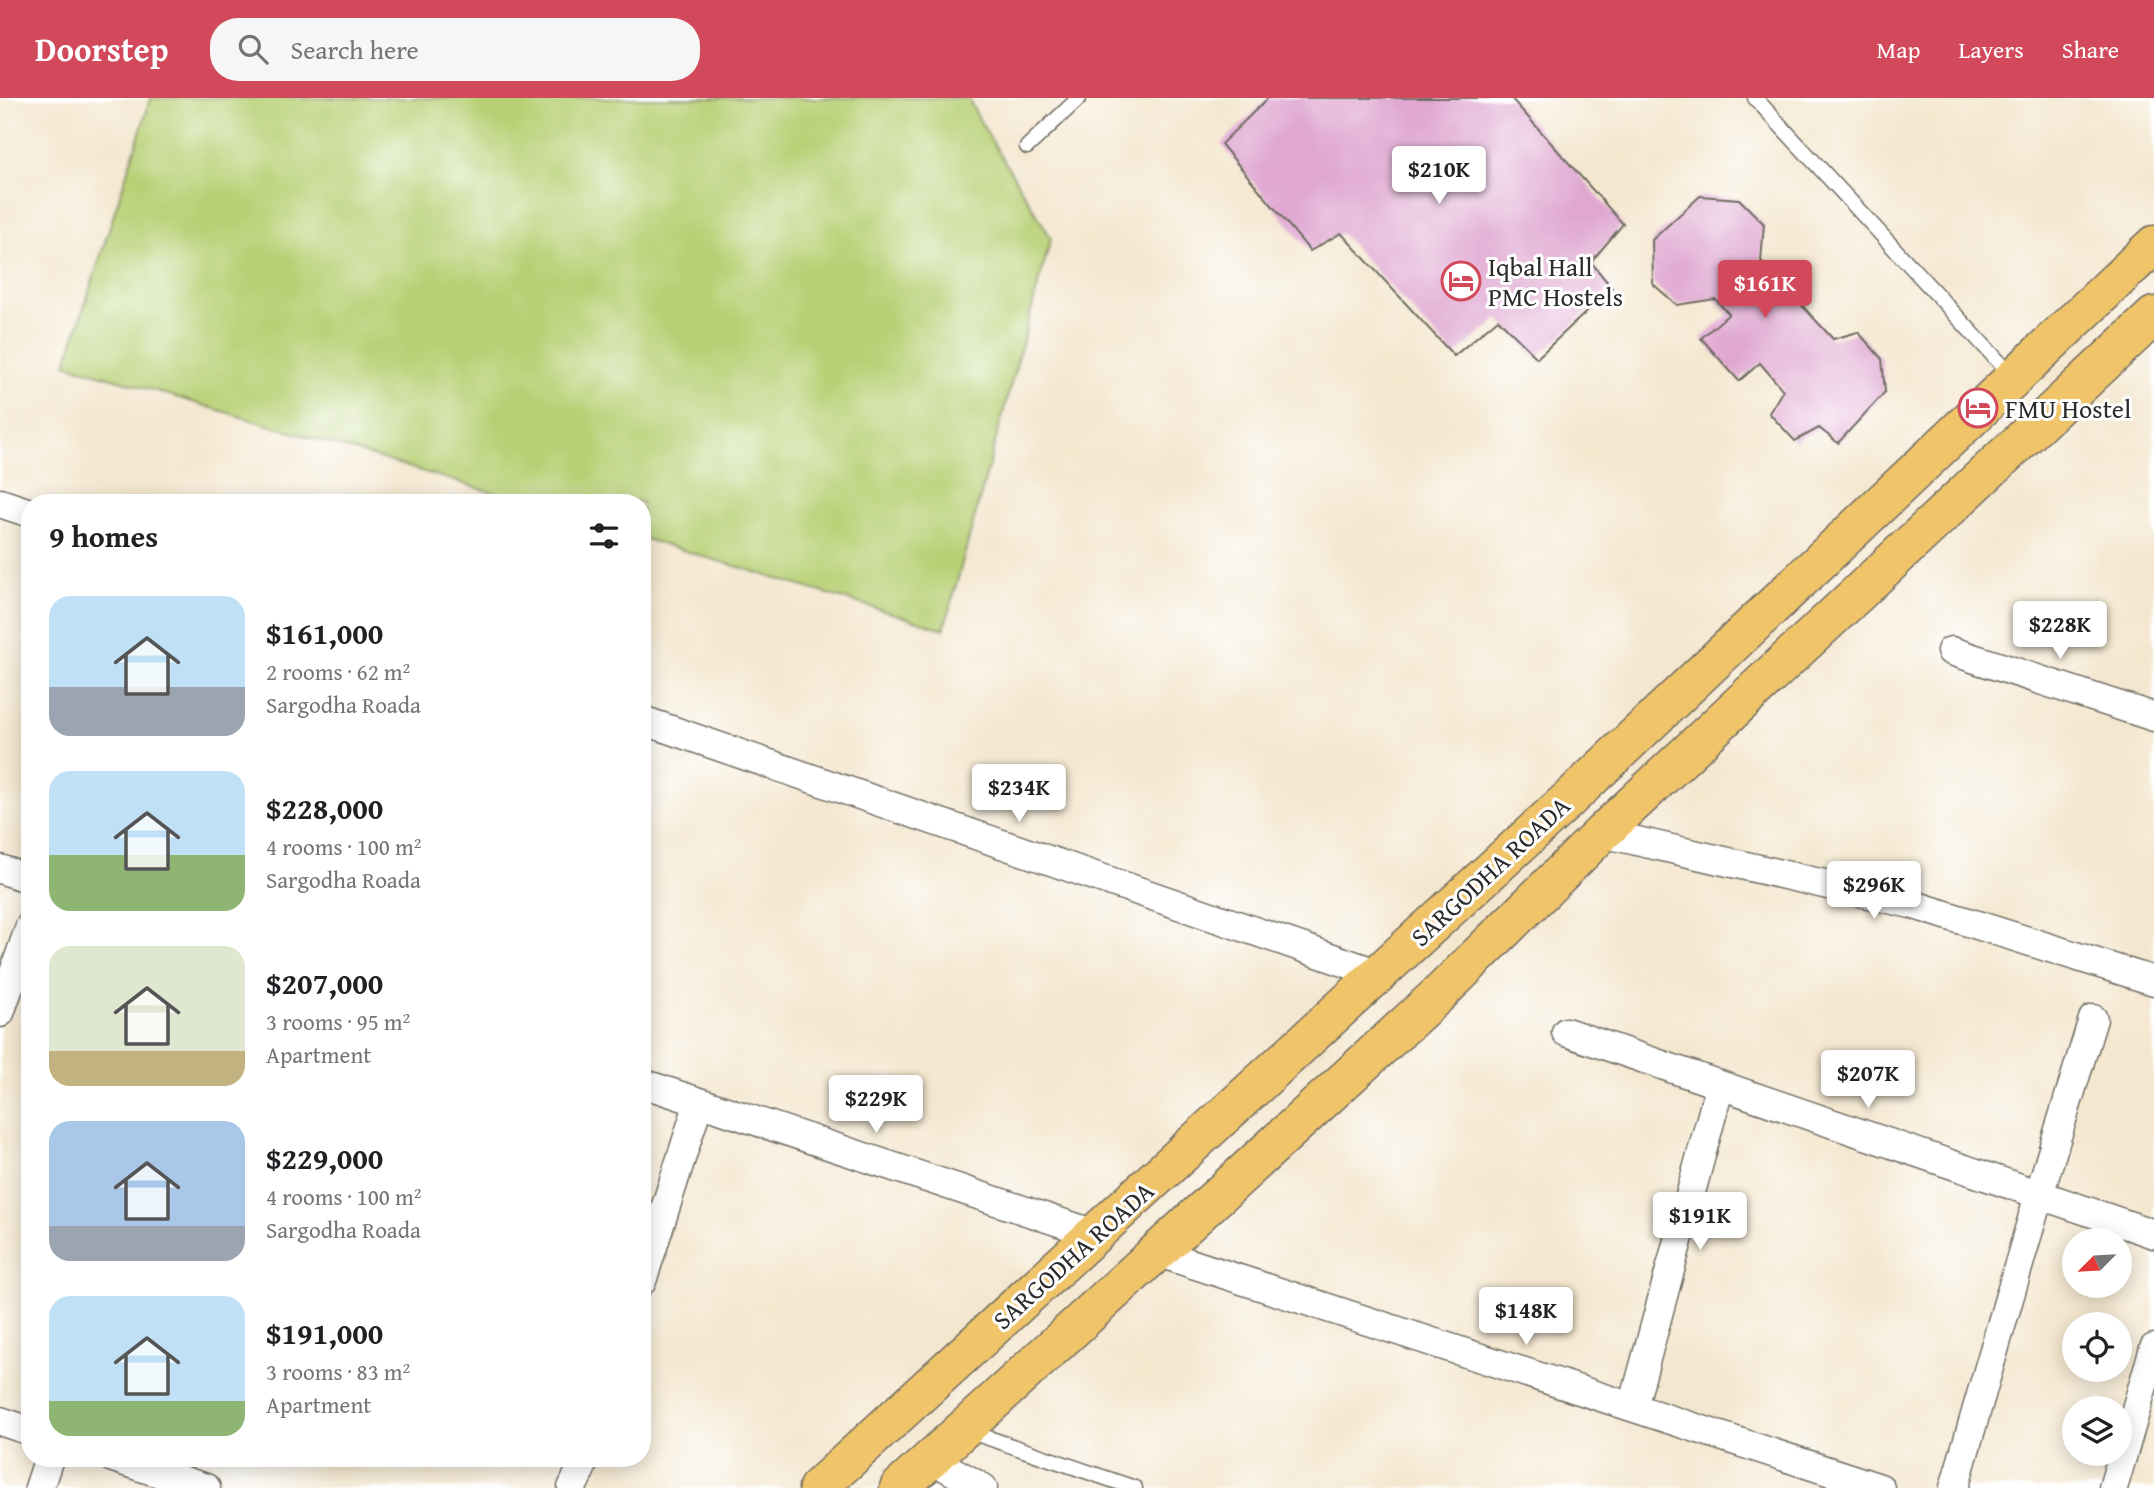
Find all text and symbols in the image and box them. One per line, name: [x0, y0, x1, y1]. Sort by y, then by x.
search box: [210, 18, 700, 81]
text: Doorstep: [35, 25, 168, 73]
icon: search: [234, 30, 272, 68]
text: Search here: [290, 30, 419, 69]
text: Map: [1877, 32, 1920, 67]
text: Layers: [1958, 32, 2024, 67]
text: Share: [2062, 32, 2119, 67]
pin: $210K: [1390, 146, 1488, 206]
text: $210K: [1408, 152, 1470, 185]
place label: Iqbal Hall PMC Hostels: [1488, 247, 1623, 316]
hotel icon: Iqbal Hall PMC Hostels: [1440, 260, 1482, 302]
pin: $161K: [1716, 260, 1814, 320]
text: $161K: [1734, 266, 1796, 299]
hotel icon: FMU Hostel: [1957, 387, 1999, 429]
place label: FMU Hostel: [2005, 389, 2131, 428]
text: 9 homes: [49, 514, 158, 558]
icon: filters: [585, 517, 623, 555]
pin: $228K: [2011, 602, 2109, 661]
text: $228K: [2029, 607, 2091, 640]
text: $161,000: [266, 611, 383, 655]
icon: home: [105, 624, 189, 708]
text: 2 rooms · 62 m²: [266, 655, 410, 688]
text: Sargodha Roada: [266, 688, 421, 721]
pin: $234K: [970, 764, 1068, 824]
text: $234K: [988, 770, 1050, 803]
text: $228,000: [266, 786, 383, 830]
street label: SARGODHA ROADA: [1401, 786, 1579, 955]
icon: home: [105, 799, 189, 883]
text: 4 rooms · 100 m²: [266, 830, 421, 863]
pin: $296K: [1825, 862, 1923, 921]
text: Sargodha Roada: [266, 863, 421, 896]
text: $296K: [1843, 867, 1905, 900]
text: $207,000: [266, 961, 383, 1005]
icon: home: [105, 974, 189, 1058]
text: 3 rooms · 95 m²: [266, 1005, 410, 1038]
text: Apartment: [266, 1038, 371, 1071]
pin: $207K: [1819, 1051, 1917, 1110]
text: $207K: [1837, 1056, 1899, 1089]
pin: $229K: [827, 1076, 925, 1135]
text: $229K: [845, 1081, 907, 1114]
text: $229,000: [266, 1136, 383, 1180]
icon: home: [105, 1149, 189, 1233]
street label: SARGODHA ROADA: [984, 1172, 1163, 1338]
text: 4 rooms · 100 m²: [266, 1180, 421, 1213]
pin: $191K: [1651, 1192, 1749, 1252]
text: $191K: [1669, 1198, 1731, 1231]
text: Sargodha Roada: [266, 1213, 421, 1246]
north arrow: [2062, 1228, 2132, 1298]
map controls: [2062, 1228, 2132, 1466]
pin: $148K: [1477, 1288, 1575, 1347]
text: $148K: [1495, 1293, 1557, 1326]
text: $191,000: [266, 1311, 383, 1355]
button: locate: [2062, 1312, 2132, 1382]
icon: home: [105, 1324, 189, 1408]
text: 3 rooms · 83 m²: [266, 1355, 410, 1388]
text: Apartment: [266, 1388, 371, 1421]
button: layers: [2062, 1396, 2132, 1466]

